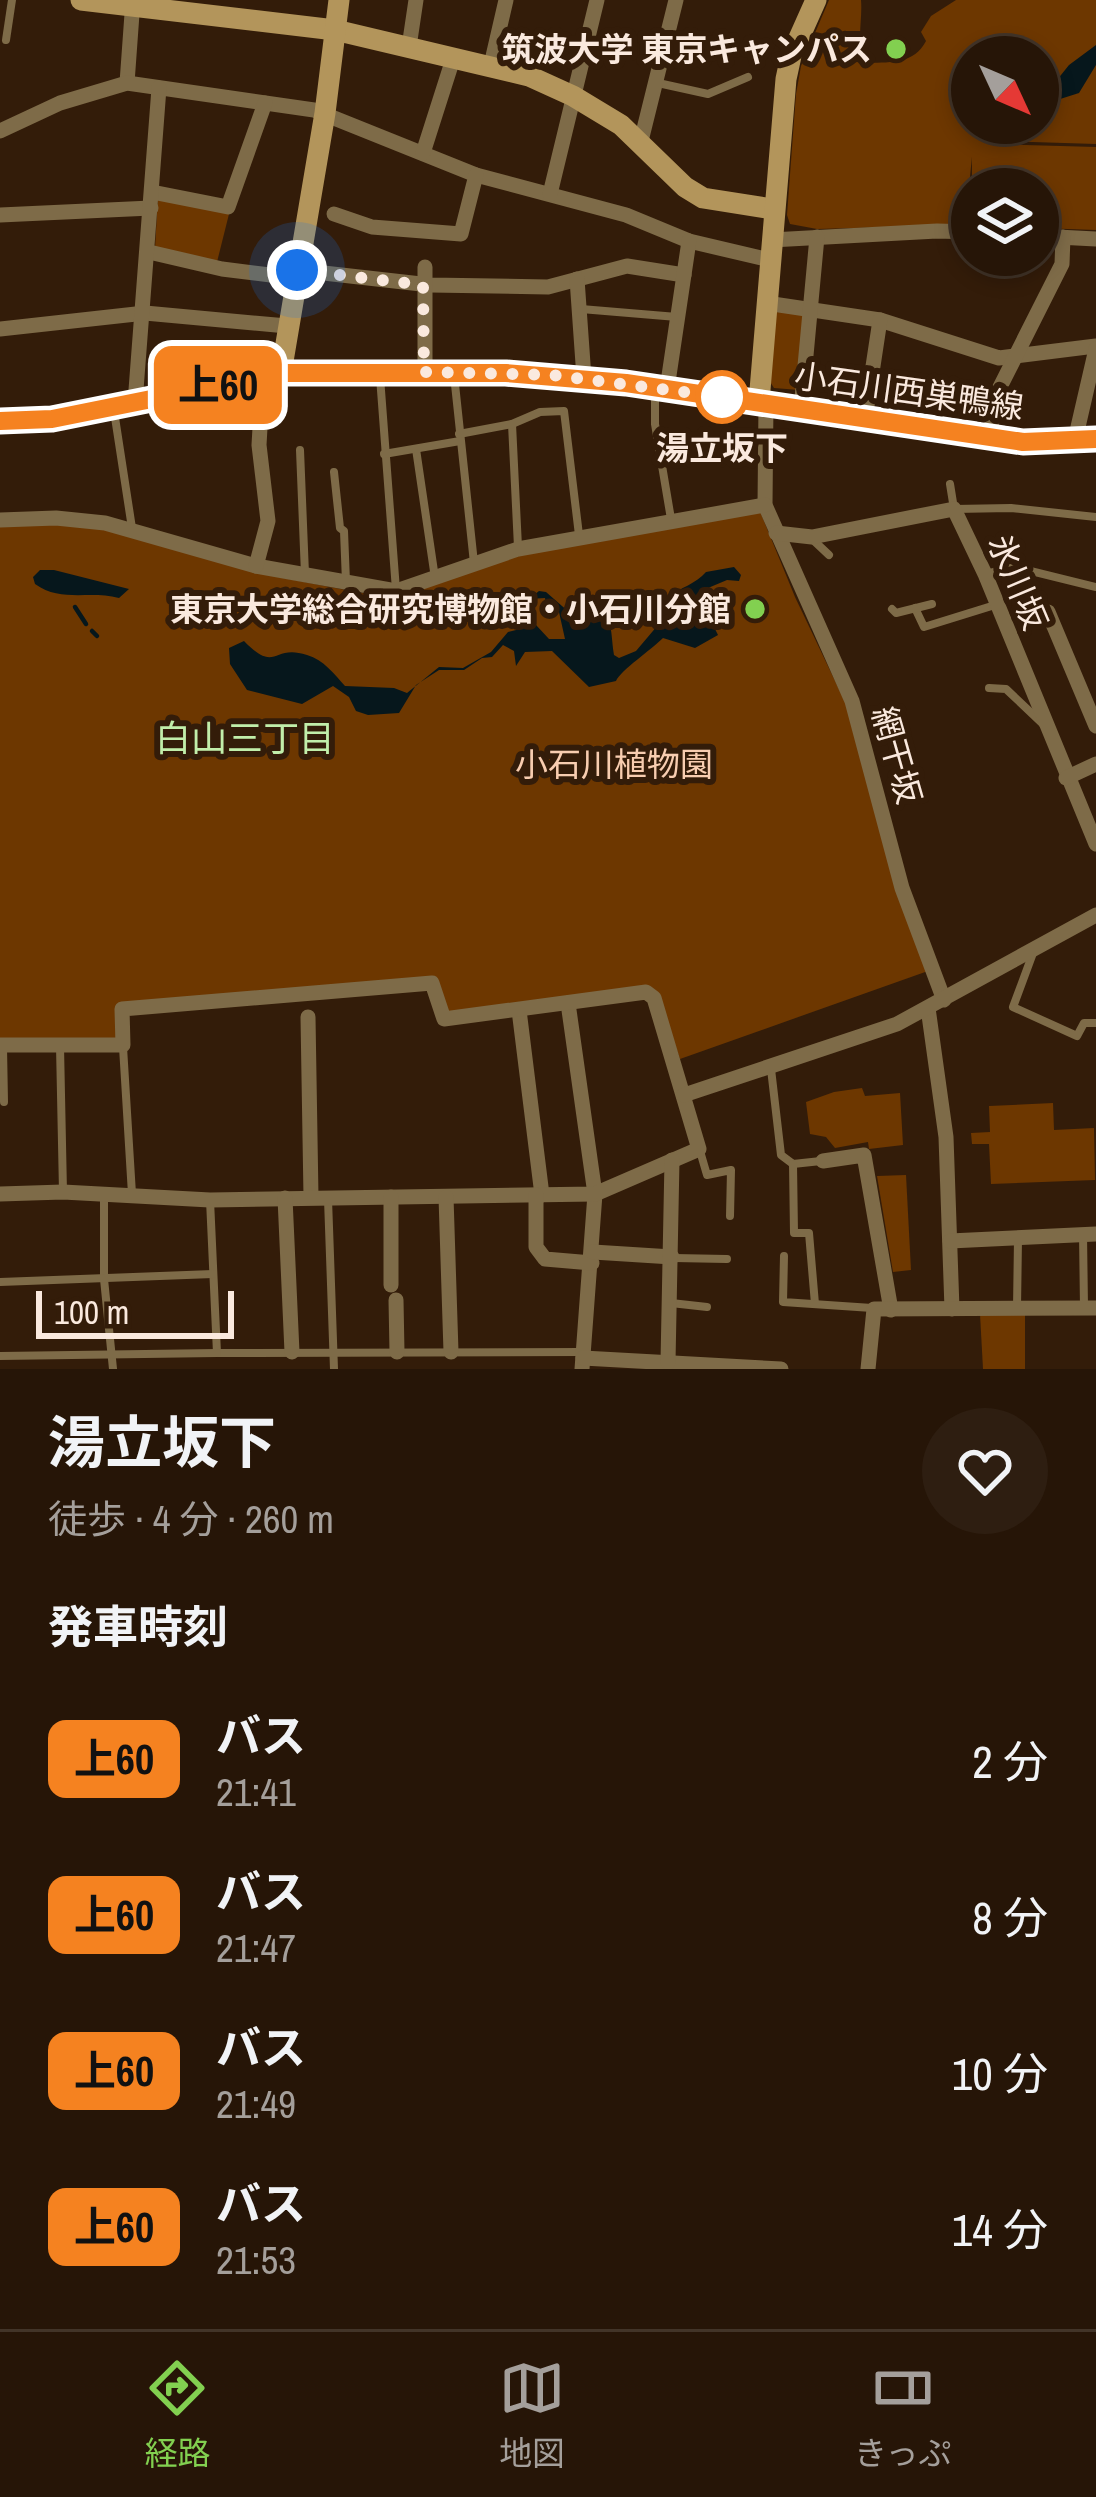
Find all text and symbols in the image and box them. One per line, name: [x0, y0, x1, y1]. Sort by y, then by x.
place label: 筑波大学 東京キャンパス: [501, 27, 872, 71]
marker: 筑波大学 東京キャンパス: [883, 36, 909, 62]
north arrow: [951, 36, 1059, 144]
map controls: [951, 36, 1059, 276]
button: layers: [951, 168, 1059, 276]
your location: [267, 240, 327, 300]
line badge: 上60: [149, 346, 287, 424]
street label: 小石川西巣鴨線: [792, 353, 1026, 429]
text: 上60: [178, 357, 258, 413]
marker: 湯立坂下: [697, 372, 747, 422]
place label: 湯立坂下: [656, 426, 788, 470]
street label: 氷川坂: [978, 528, 1058, 636]
place label: 東京大学総合研究博物館・小石川分館: [170, 587, 731, 631]
marker: 東京大学総合研究博物館・小石川分館: [742, 596, 768, 622]
street label: 網干坂: [862, 701, 932, 809]
district label: 白山三丁目: [155, 714, 335, 762]
park label: 小石川植物園: [515, 742, 713, 786]
scale bar: [36, 1285, 234, 1338]
text: 100 m: [54, 1290, 129, 1334]
text: 湯立坂下: [48, 1404, 276, 1481]
button: heart: [922, 1408, 1048, 1534]
text: 徒歩 · 4 分 · 260 m: [48, 1493, 334, 1545]
text: 発車時刻: [48, 1596, 228, 1657]
text: バス: [216, 1705, 306, 1766]
text: 上60: [74, 1731, 154, 1787]
text: 2 分: [972, 1731, 1048, 1792]
text: 21:41: [216, 1766, 296, 1818]
text: バス: [216, 1861, 306, 1922]
text: 上60: [74, 1887, 154, 1943]
text: 8 分: [972, 1887, 1048, 1948]
text: 21:47: [216, 1922, 296, 1974]
text: バス: [216, 2017, 306, 2078]
text: 上60: [74, 2043, 154, 2099]
text: 10 分: [952, 2043, 1048, 2104]
text: 21:49: [216, 2078, 296, 2130]
text: バス: [216, 2173, 306, 2234]
text: 上60: [74, 2199, 154, 2255]
text: 14 分: [952, 2199, 1048, 2260]
text: 21:53: [216, 2234, 296, 2286]
tab: 経路: [144, 2355, 210, 2475]
tab: 地図: [499, 2355, 565, 2475]
tab: きっぷ: [854, 2355, 952, 2475]

